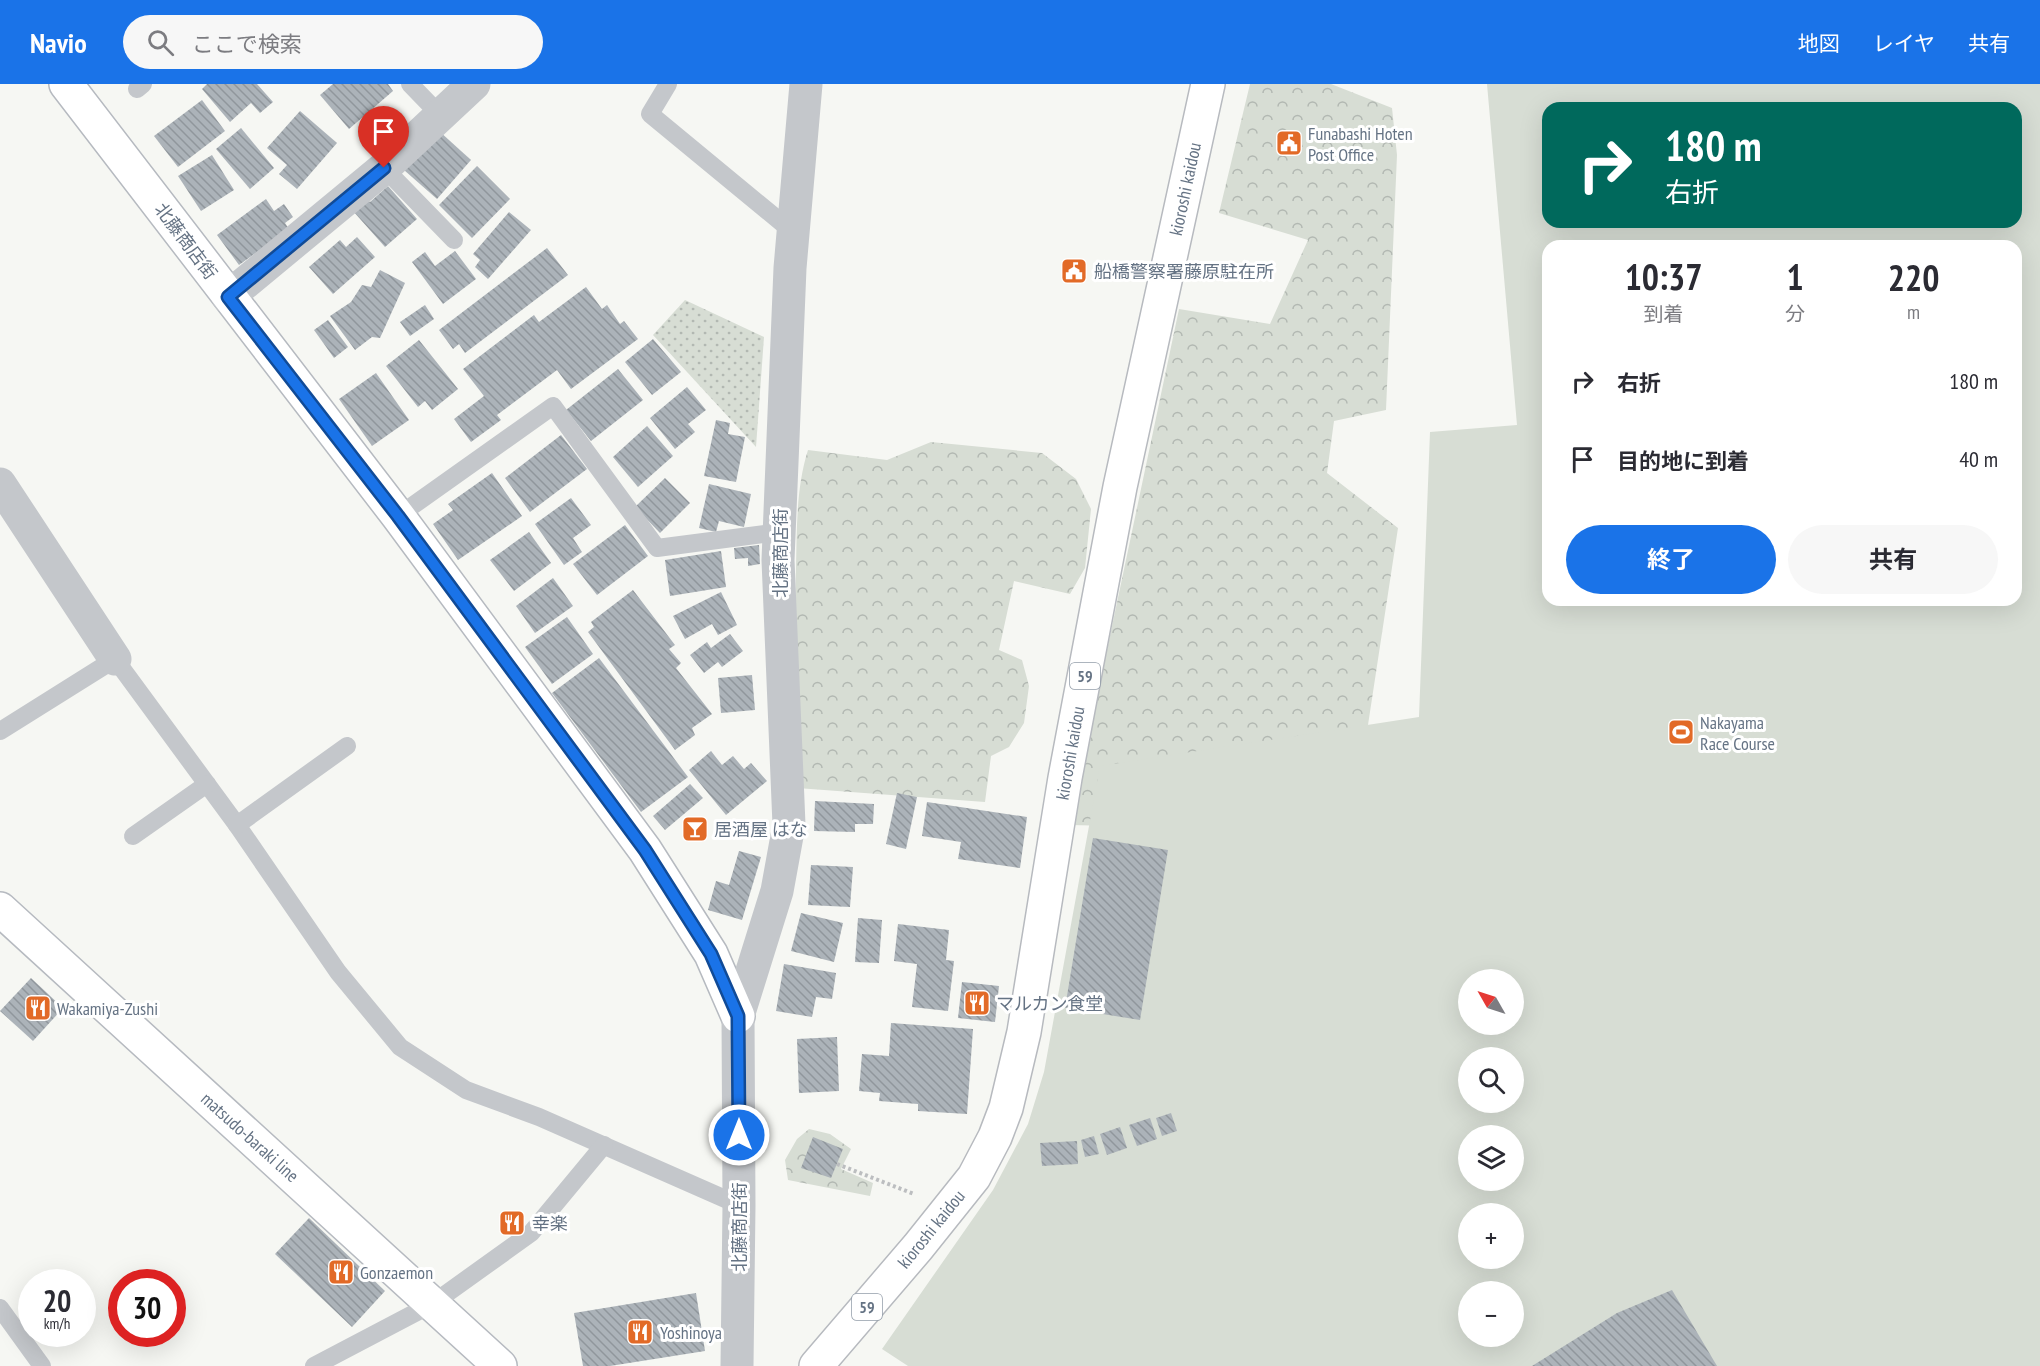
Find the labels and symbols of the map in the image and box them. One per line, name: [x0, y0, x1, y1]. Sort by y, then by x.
pin: [358, 106, 409, 168]
place label: Funabashi Hoten Post Office: [1308, 122, 1413, 166]
public building icon: Funabashi Hoten Post Office: [1274, 128, 1304, 158]
street label: kioroshi kaidou: [1164, 140, 1206, 238]
street label: 北藤商店街: [150, 198, 222, 284]
public building icon: 船橋警察署藤原駐在所: [1059, 256, 1089, 286]
place label: 船橋警察署藤原駐在所: [1094, 260, 1274, 283]
street label: 北藤商店街: [769, 508, 792, 598]
road number: 59: [1070, 663, 1100, 689]
street label: kioroshi kaidou: [1050, 704, 1090, 802]
place label: Nakayama Race Course: [1700, 711, 1775, 755]
sports icon: Nakayama Race Course: [1666, 717, 1696, 747]
bar icon: 居酒屋 はな: [680, 814, 710, 844]
place label: 居酒屋 はな: [714, 818, 808, 841]
north arrow: [1458, 969, 1524, 1035]
restaurant icon: マルカン食堂: [962, 988, 992, 1018]
place label: マルカン食堂: [996, 992, 1103, 1015]
restaurant icon: Wakamiya-Zushi: [23, 993, 53, 1023]
place label: Wakamiya-Zushi: [57, 997, 158, 1020]
street label: matsudo-baraki line: [196, 1087, 304, 1187]
position arrow: [707, 1103, 771, 1167]
street label: 北藤商店街: [728, 1182, 751, 1272]
street label: kioroshi kaidou: [892, 1185, 970, 1273]
restaurant icon: 幸楽: [497, 1208, 527, 1238]
place label: 幸楽: [532, 1212, 568, 1235]
restaurant icon: Gonzaemon: [326, 1257, 356, 1287]
place label: Gonzaemon: [360, 1261, 433, 1284]
speed limit sign: 30: [108, 1269, 186, 1347]
road number: 59: [852, 1294, 882, 1320]
restaurant icon: Yoshinoya: [625, 1317, 655, 1347]
place label: Yoshinoya: [660, 1321, 722, 1344]

